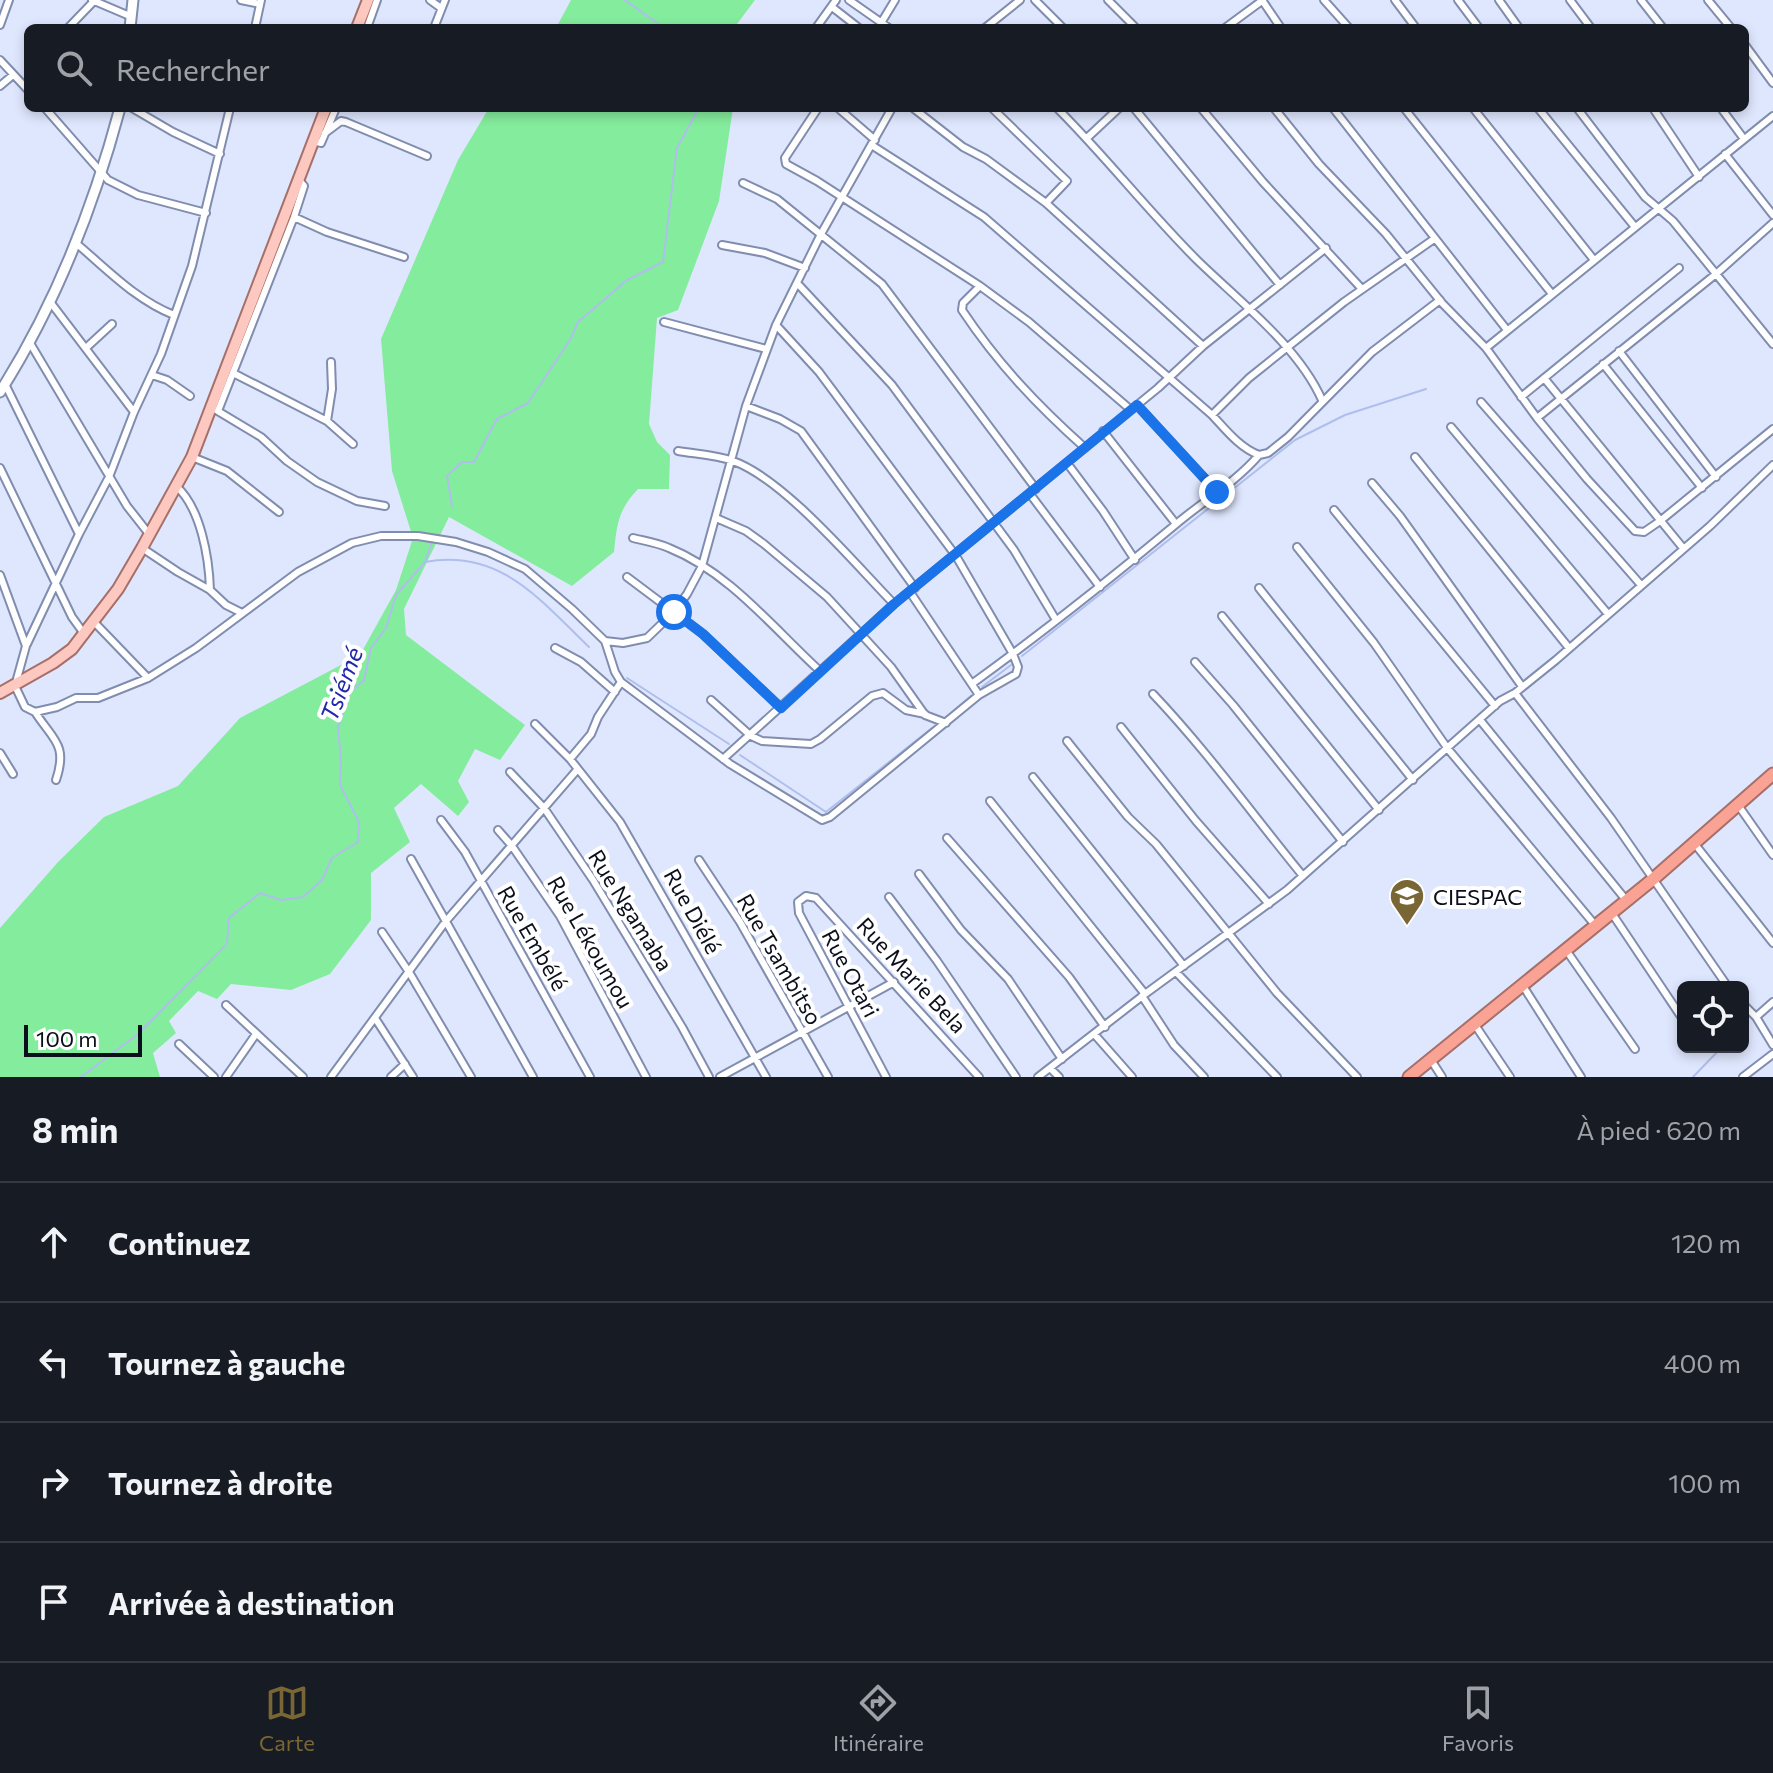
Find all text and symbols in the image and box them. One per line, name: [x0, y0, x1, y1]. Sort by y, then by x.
search box: [24, 24, 1749, 112]
icon: search: [52, 46, 96, 90]
text: Rechercher: [116, 50, 270, 87]
route end: [1199, 474, 1235, 510]
route start: [656, 594, 692, 630]
water label: Tsiémé: [314, 642, 369, 725]
street label: Rue Ngamaba: [583, 844, 679, 976]
street label: Rue Diélé: [659, 864, 727, 958]
street label: Rue Lékoumou: [542, 871, 640, 1013]
school or university icon: CIESPAC: [1388, 877, 1426, 927]
street label: Rue Embélé: [492, 881, 574, 995]
place label: CIESPAC: [1433, 883, 1522, 910]
street label: Rue Tsambitso: [732, 889, 828, 1029]
street label: Rue Marie Bela: [852, 912, 972, 1038]
street label: Rue Otari: [817, 924, 885, 1022]
map controls: [1677, 981, 1749, 1053]
button: locate: [1677, 981, 1749, 1053]
scale bar: [24, 1021, 142, 1057]
text: 100 m: [36, 1025, 98, 1052]
text: 8 min: [32, 1108, 118, 1150]
text: À pied · 620 m: [1577, 1114, 1741, 1145]
icon: ahead: [32, 1220, 76, 1264]
text: Continuez: [108, 1224, 251, 1261]
text: 120 m: [1671, 1227, 1741, 1258]
icon: left: [32, 1340, 76, 1384]
text: Tournez à gauche: [108, 1344, 345, 1381]
text: 400 m: [1664, 1347, 1741, 1378]
icon: right: [32, 1460, 76, 1504]
text: Tournez à droite: [108, 1464, 332, 1501]
text: 100 m: [1668, 1467, 1741, 1498]
icon: arrive: [32, 1580, 76, 1624]
text: Arrivée à destination: [108, 1584, 395, 1621]
tab: Carte: [259, 1681, 315, 1756]
tab: Itinéraire: [833, 1681, 924, 1756]
tab: Favoris: [1442, 1681, 1514, 1756]

